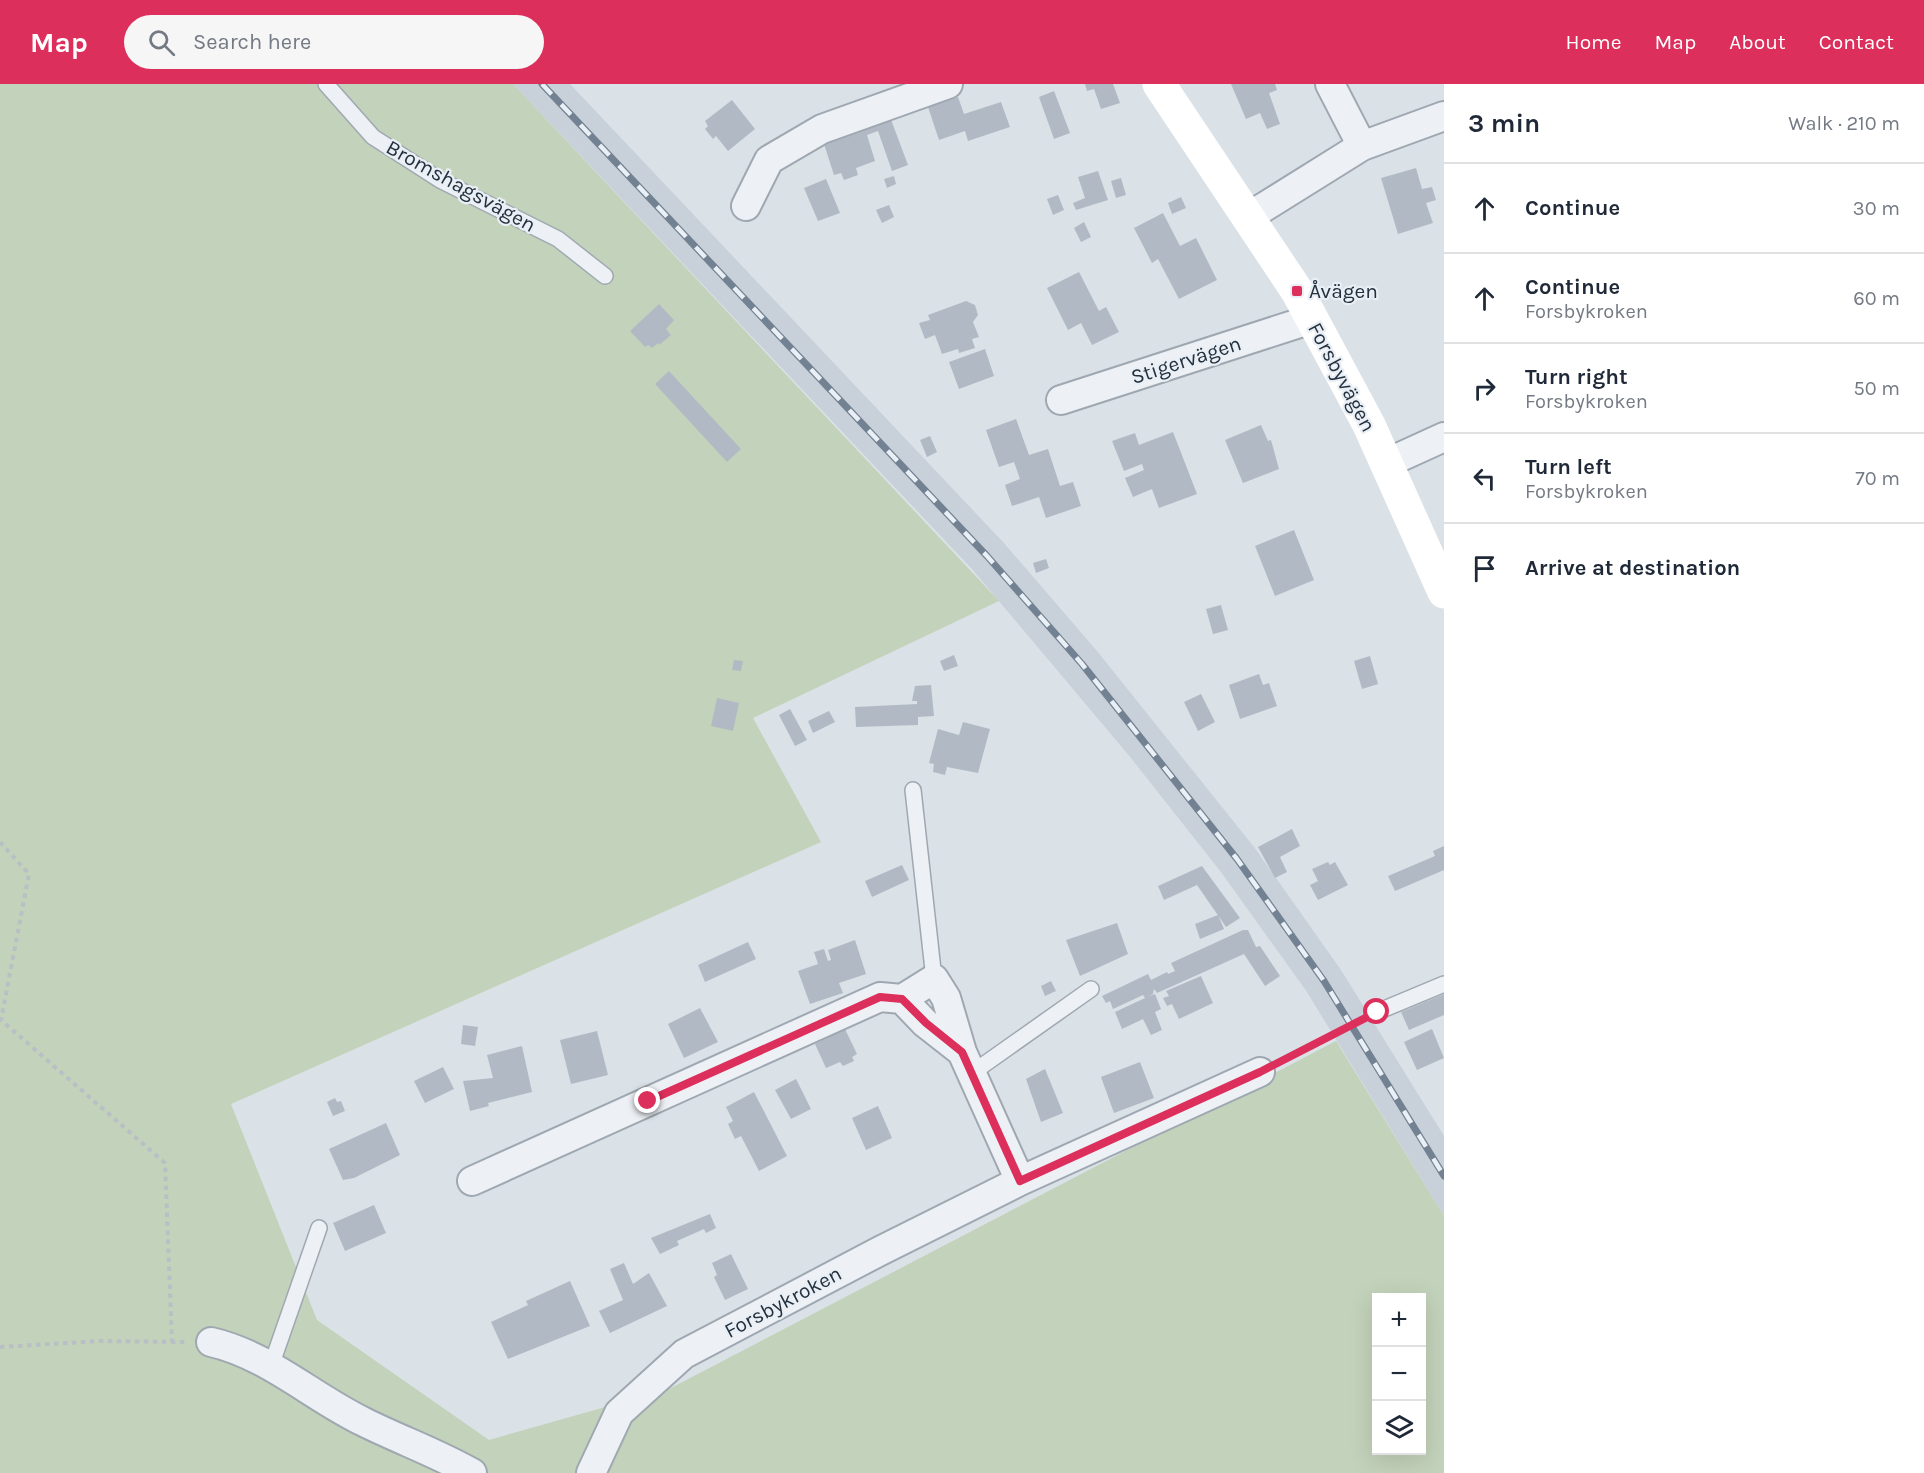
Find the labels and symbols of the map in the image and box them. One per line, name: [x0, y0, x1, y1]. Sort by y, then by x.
street label: Bromshagsvägen: [382, 135, 540, 237]
place label: Åvägen: [1309, 279, 1378, 303]
marker: Åvägen: [1290, 284, 1304, 298]
street label: Forsbyvägen: [1303, 318, 1381, 436]
street label: Stigervägen: [1128, 331, 1244, 389]
route start: [1363, 998, 1389, 1024]
route end: [634, 1087, 660, 1113]
street label: Forsbykroken: [720, 1261, 846, 1343]

